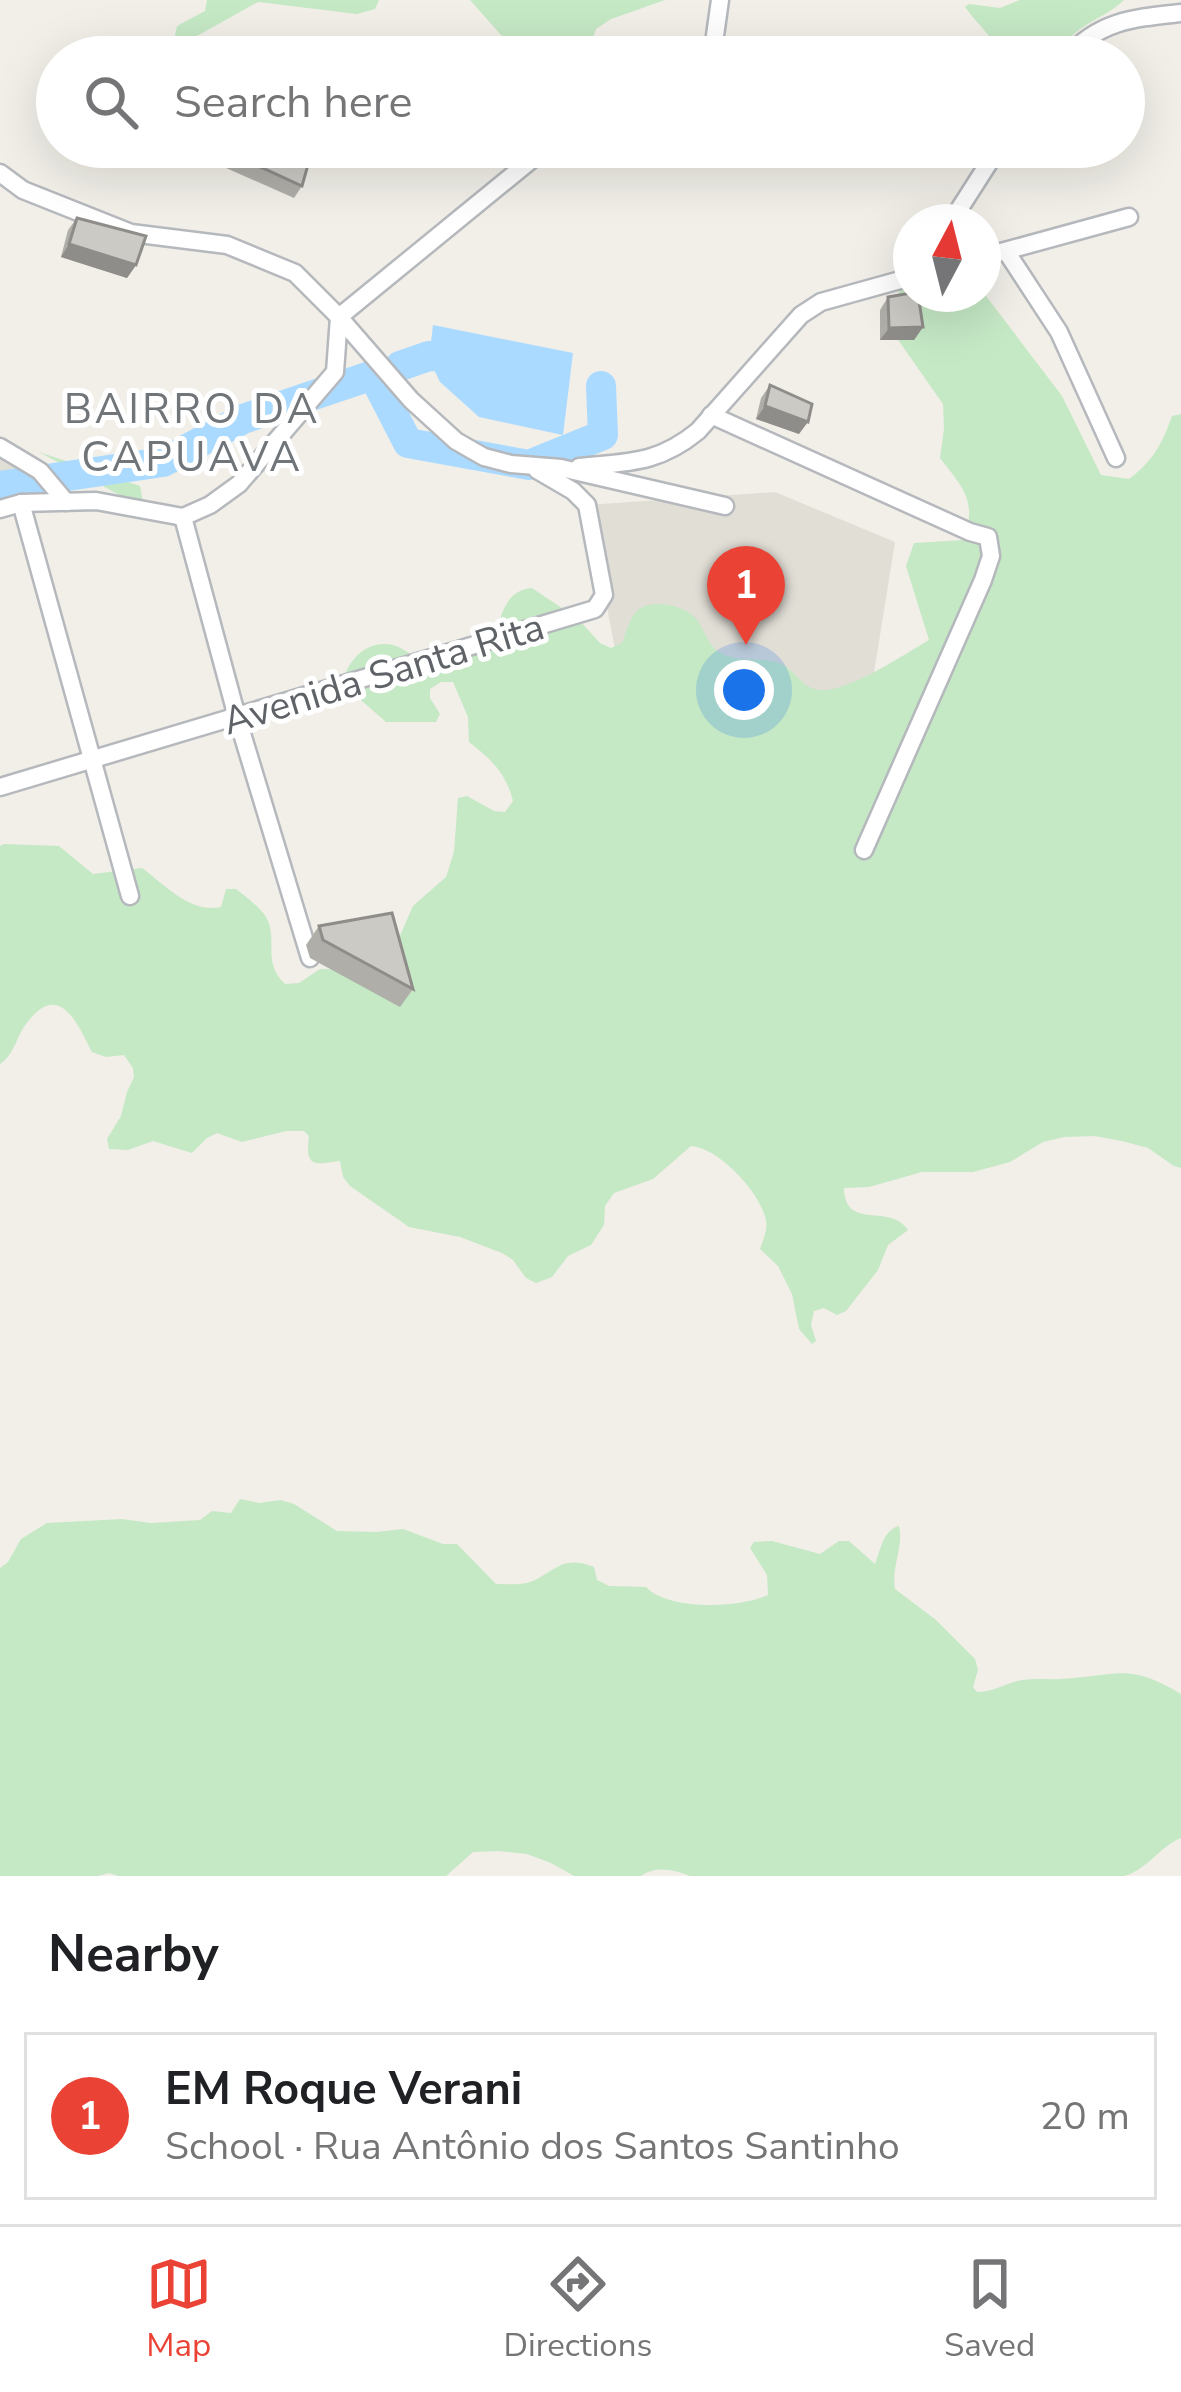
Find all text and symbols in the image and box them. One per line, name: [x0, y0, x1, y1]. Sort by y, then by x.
search box: [36, 36, 1145, 168]
icon: search: [78, 69, 144, 135]
text: Search here: [174, 72, 413, 133]
north arrow: [893, 204, 1001, 312]
district label: BAIRRO DA CAPUAVA: [64, 381, 320, 486]
pin: 1: [707, 546, 785, 645]
street label: Avenida Santa Rita: [216, 600, 551, 748]
your location: [714, 660, 774, 720]
text: Nearby: [48, 1919, 219, 1989]
text: EM Roque Verani: [165, 2059, 522, 2120]
text: 1: [78, 2090, 102, 2143]
text: 20 m: [1040, 2090, 1130, 2143]
text: School · Rua Antônio dos Santos Santinho: [165, 2120, 900, 2173]
tab: Map: [146, 2251, 212, 2368]
tab: Directions: [504, 2251, 652, 2368]
tab: Saved: [944, 2251, 1035, 2368]

